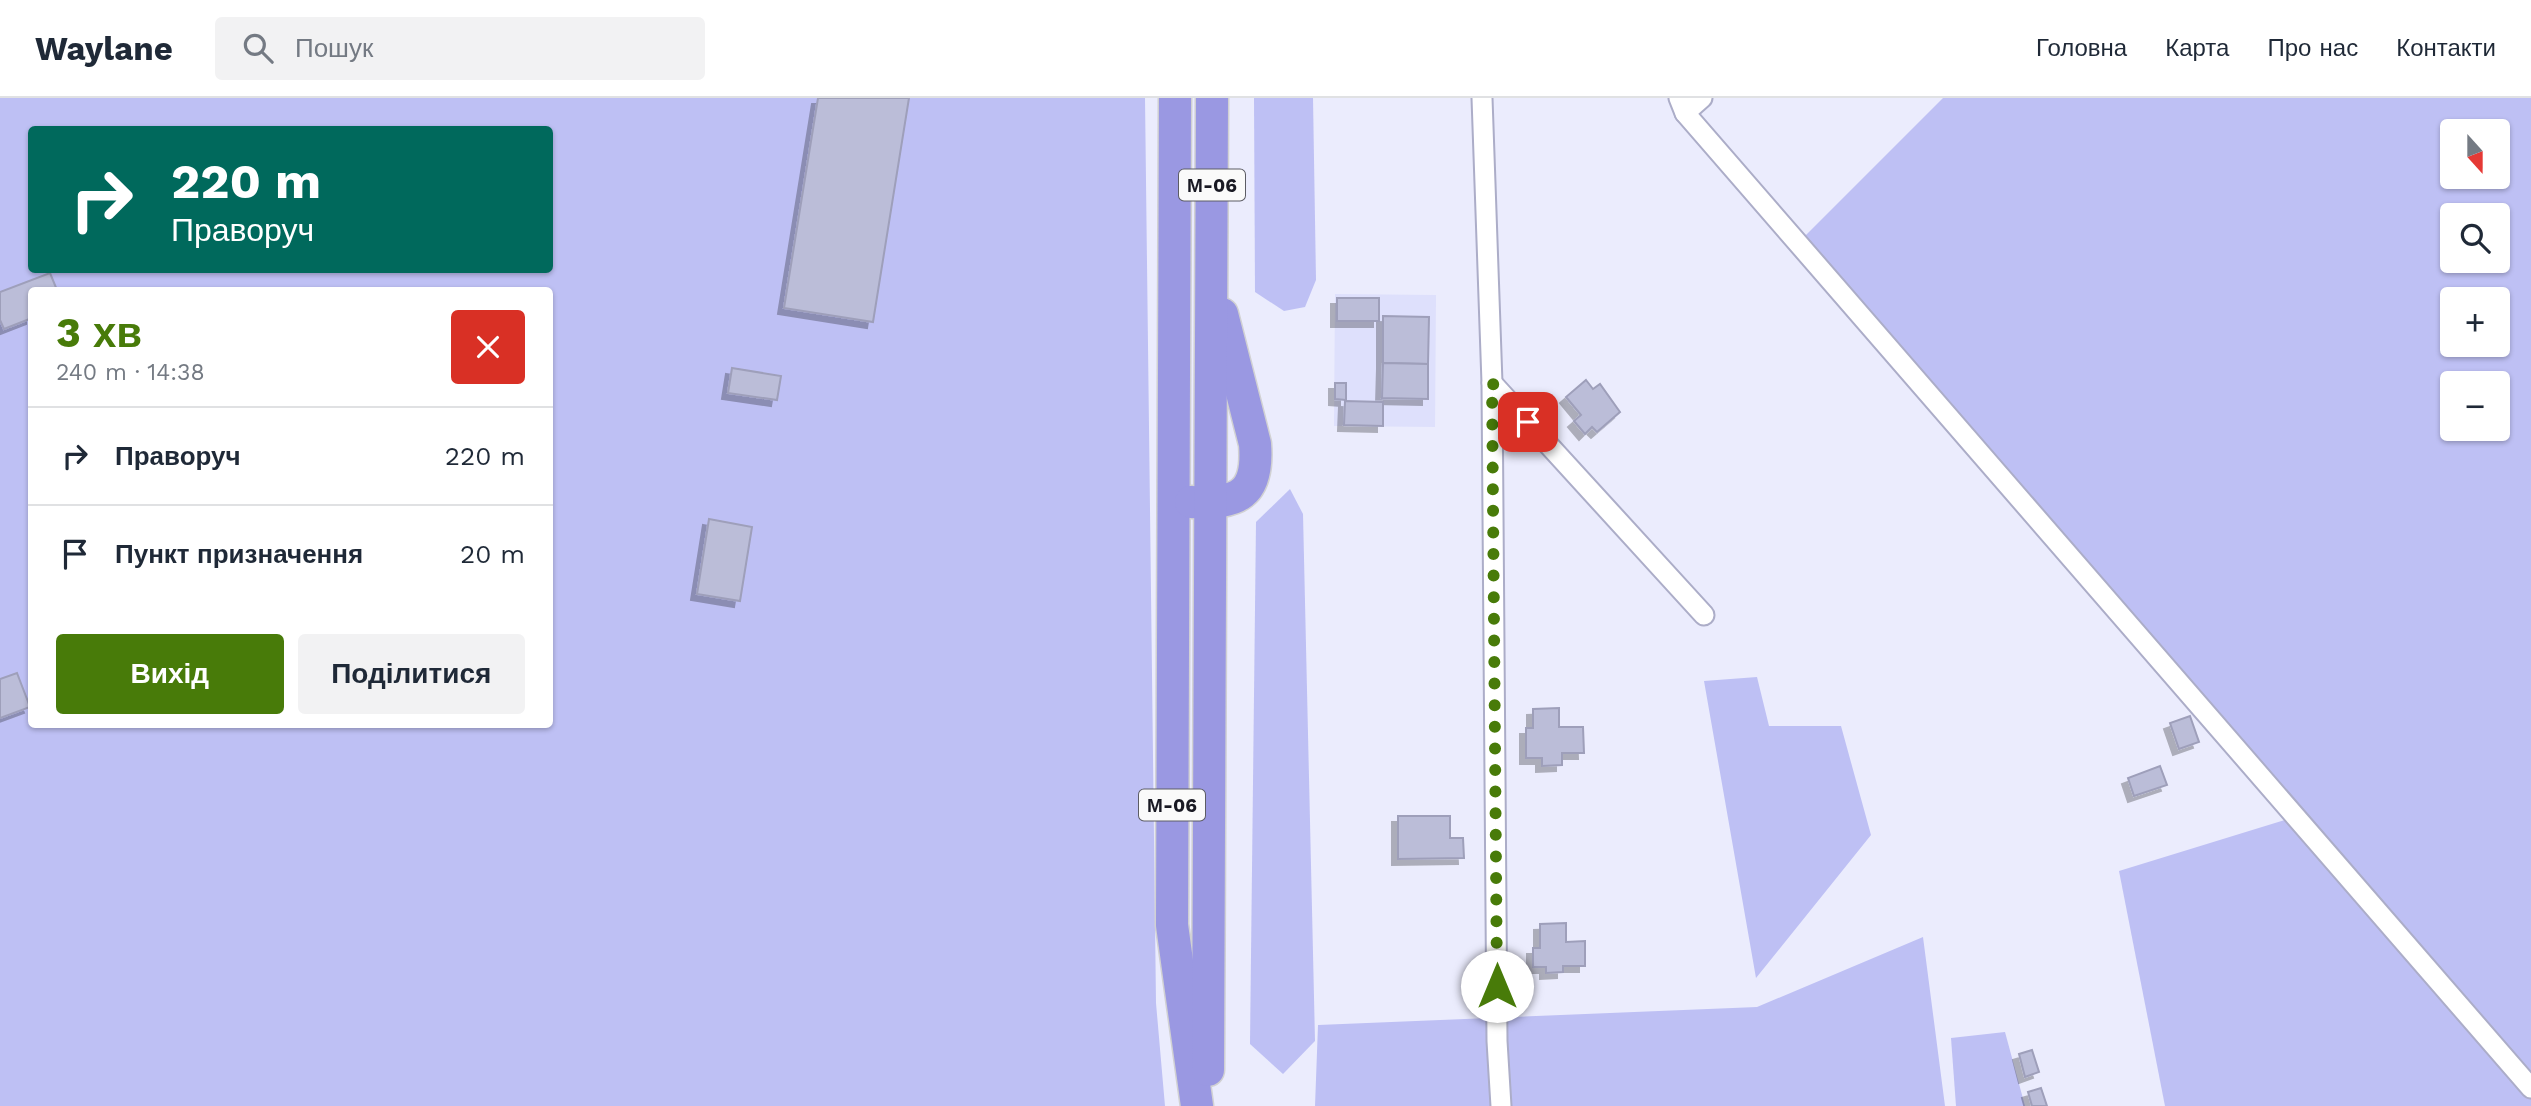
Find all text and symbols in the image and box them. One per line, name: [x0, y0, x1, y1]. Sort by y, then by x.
search box: [215, 17, 705, 80]
text: Waylane: [35, 29, 173, 68]
icon: search: [239, 29, 277, 67]
text: Пошук: [295, 33, 373, 63]
text: Головна: [2036, 34, 2127, 62]
text: Карта: [2165, 34, 2229, 62]
text: Про нас: [2267, 34, 2358, 62]
text: Контакти: [2396, 34, 2496, 62]
north arrow: [2440, 119, 2510, 189]
map controls: [2440, 119, 2510, 441]
text: 220 m: [171, 152, 321, 210]
icon: right: [56, 154, 147, 245]
road number: М-06: [1179, 170, 1245, 200]
button: search: [2440, 203, 2510, 273]
text: Праворуч: [171, 211, 314, 249]
button: +: [2440, 287, 2510, 357]
text: 3 хв: [56, 308, 142, 357]
button: close: [451, 310, 525, 384]
text: 240 m · 14:38: [56, 359, 205, 386]
button: −: [2440, 371, 2510, 441]
pin: [1498, 392, 1558, 452]
icon: arrive: [1509, 403, 1547, 441]
icon: right: [56, 437, 94, 475]
text: Праворуч: [115, 441, 241, 471]
text: 220 m: [445, 441, 525, 471]
icon: arrive: [56, 535, 94, 573]
text: Пункт призначення: [115, 539, 363, 569]
text: 20 m: [460, 539, 525, 569]
button: Вихід: [56, 634, 284, 714]
button: Поділитися: [298, 634, 525, 714]
road number: М-06: [1139, 790, 1205, 820]
position arrow: [1460, 949, 1534, 1023]

